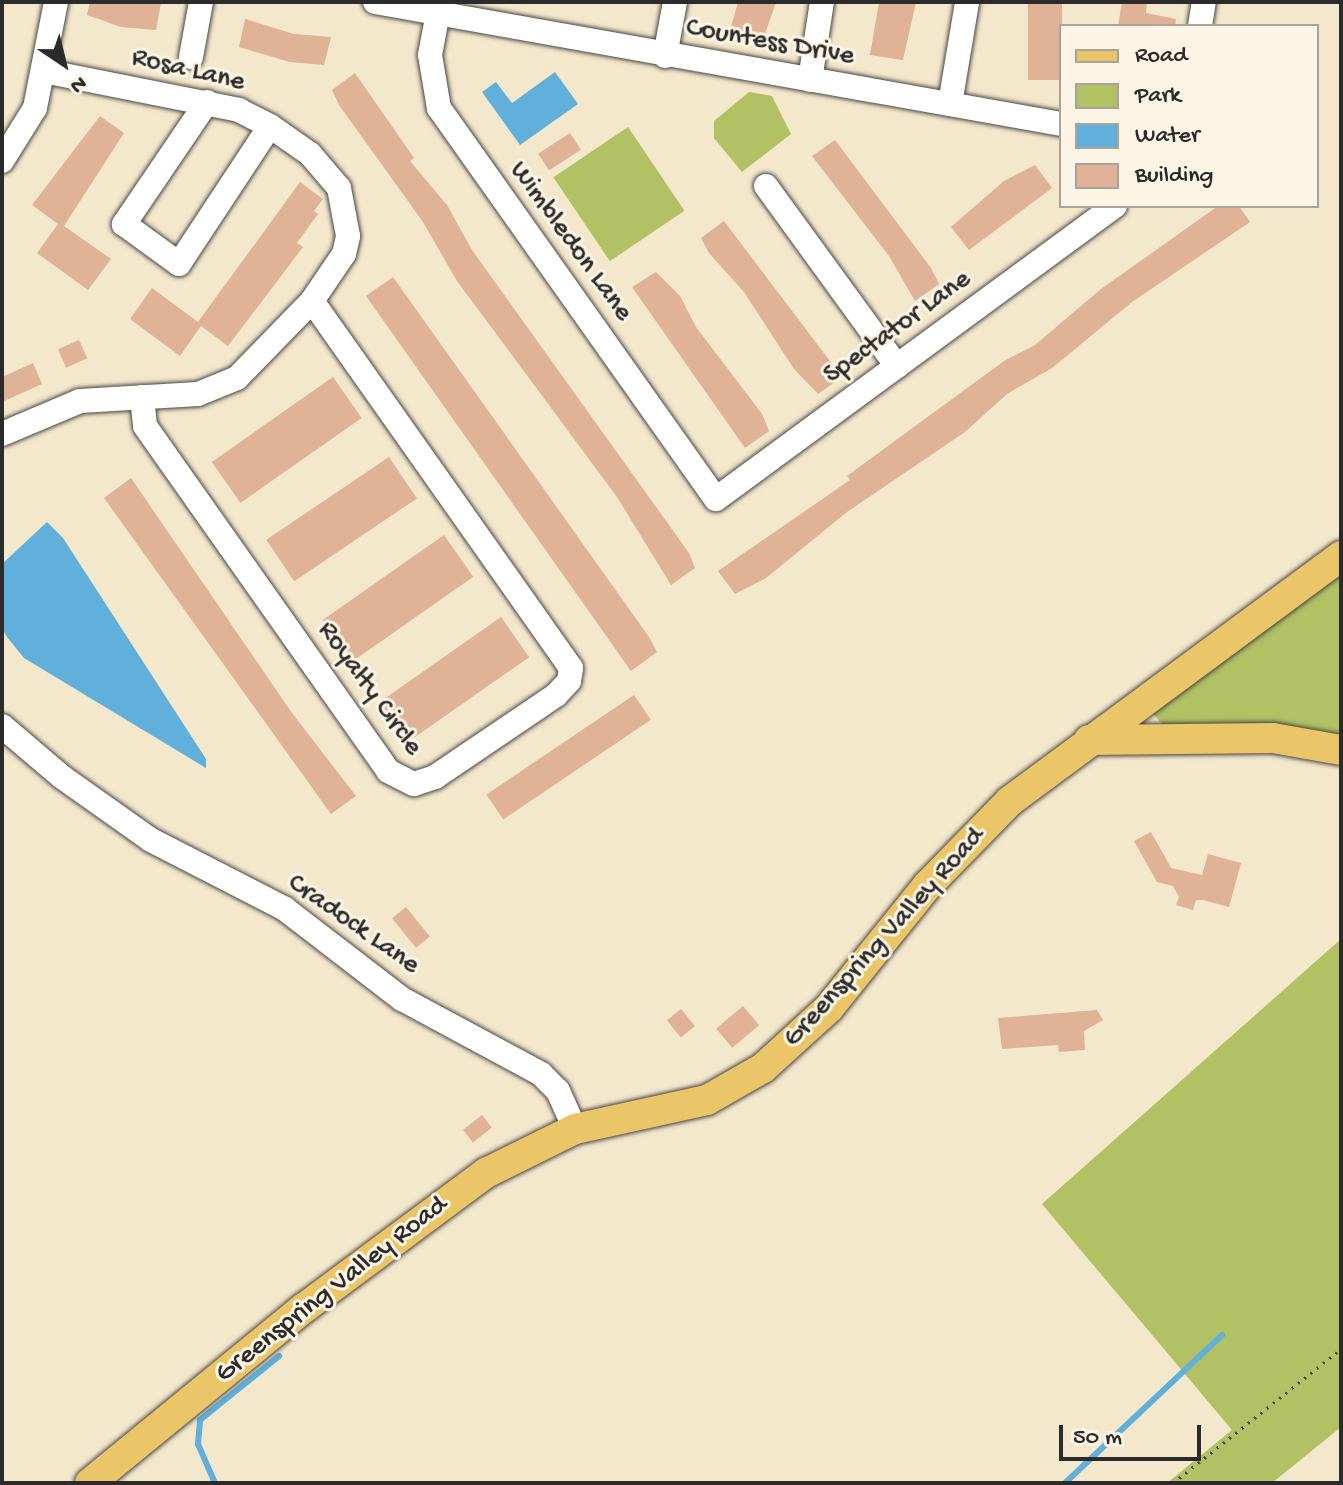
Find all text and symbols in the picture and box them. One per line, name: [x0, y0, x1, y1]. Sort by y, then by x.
street label: Countess Drive: [683, 12, 857, 74]
north arrow: [24, 24, 104, 104]
legend: [1059, 24, 1319, 208]
street label: Rosa Lane: [128, 42, 248, 100]
text: Road: [1135, 42, 1187, 71]
text: N: [64, 69, 91, 98]
text: Park: [1135, 82, 1181, 111]
text: Water: [1135, 122, 1199, 151]
street label: Wimbledon Lane: [501, 155, 639, 329]
text: Building: [1135, 162, 1213, 191]
street label: Spectator Lane: [818, 263, 978, 393]
street label: Royalty Circle: [309, 615, 429, 763]
street label: Greenspring Valley Road: [777, 821, 993, 1055]
street label: Cradock Lane: [280, 867, 426, 983]
street label: Greenspring Valley Road: [209, 1189, 455, 1391]
scale bar: [1063, 1409, 1205, 1459]
text: 50 m: [1073, 1424, 1122, 1453]

